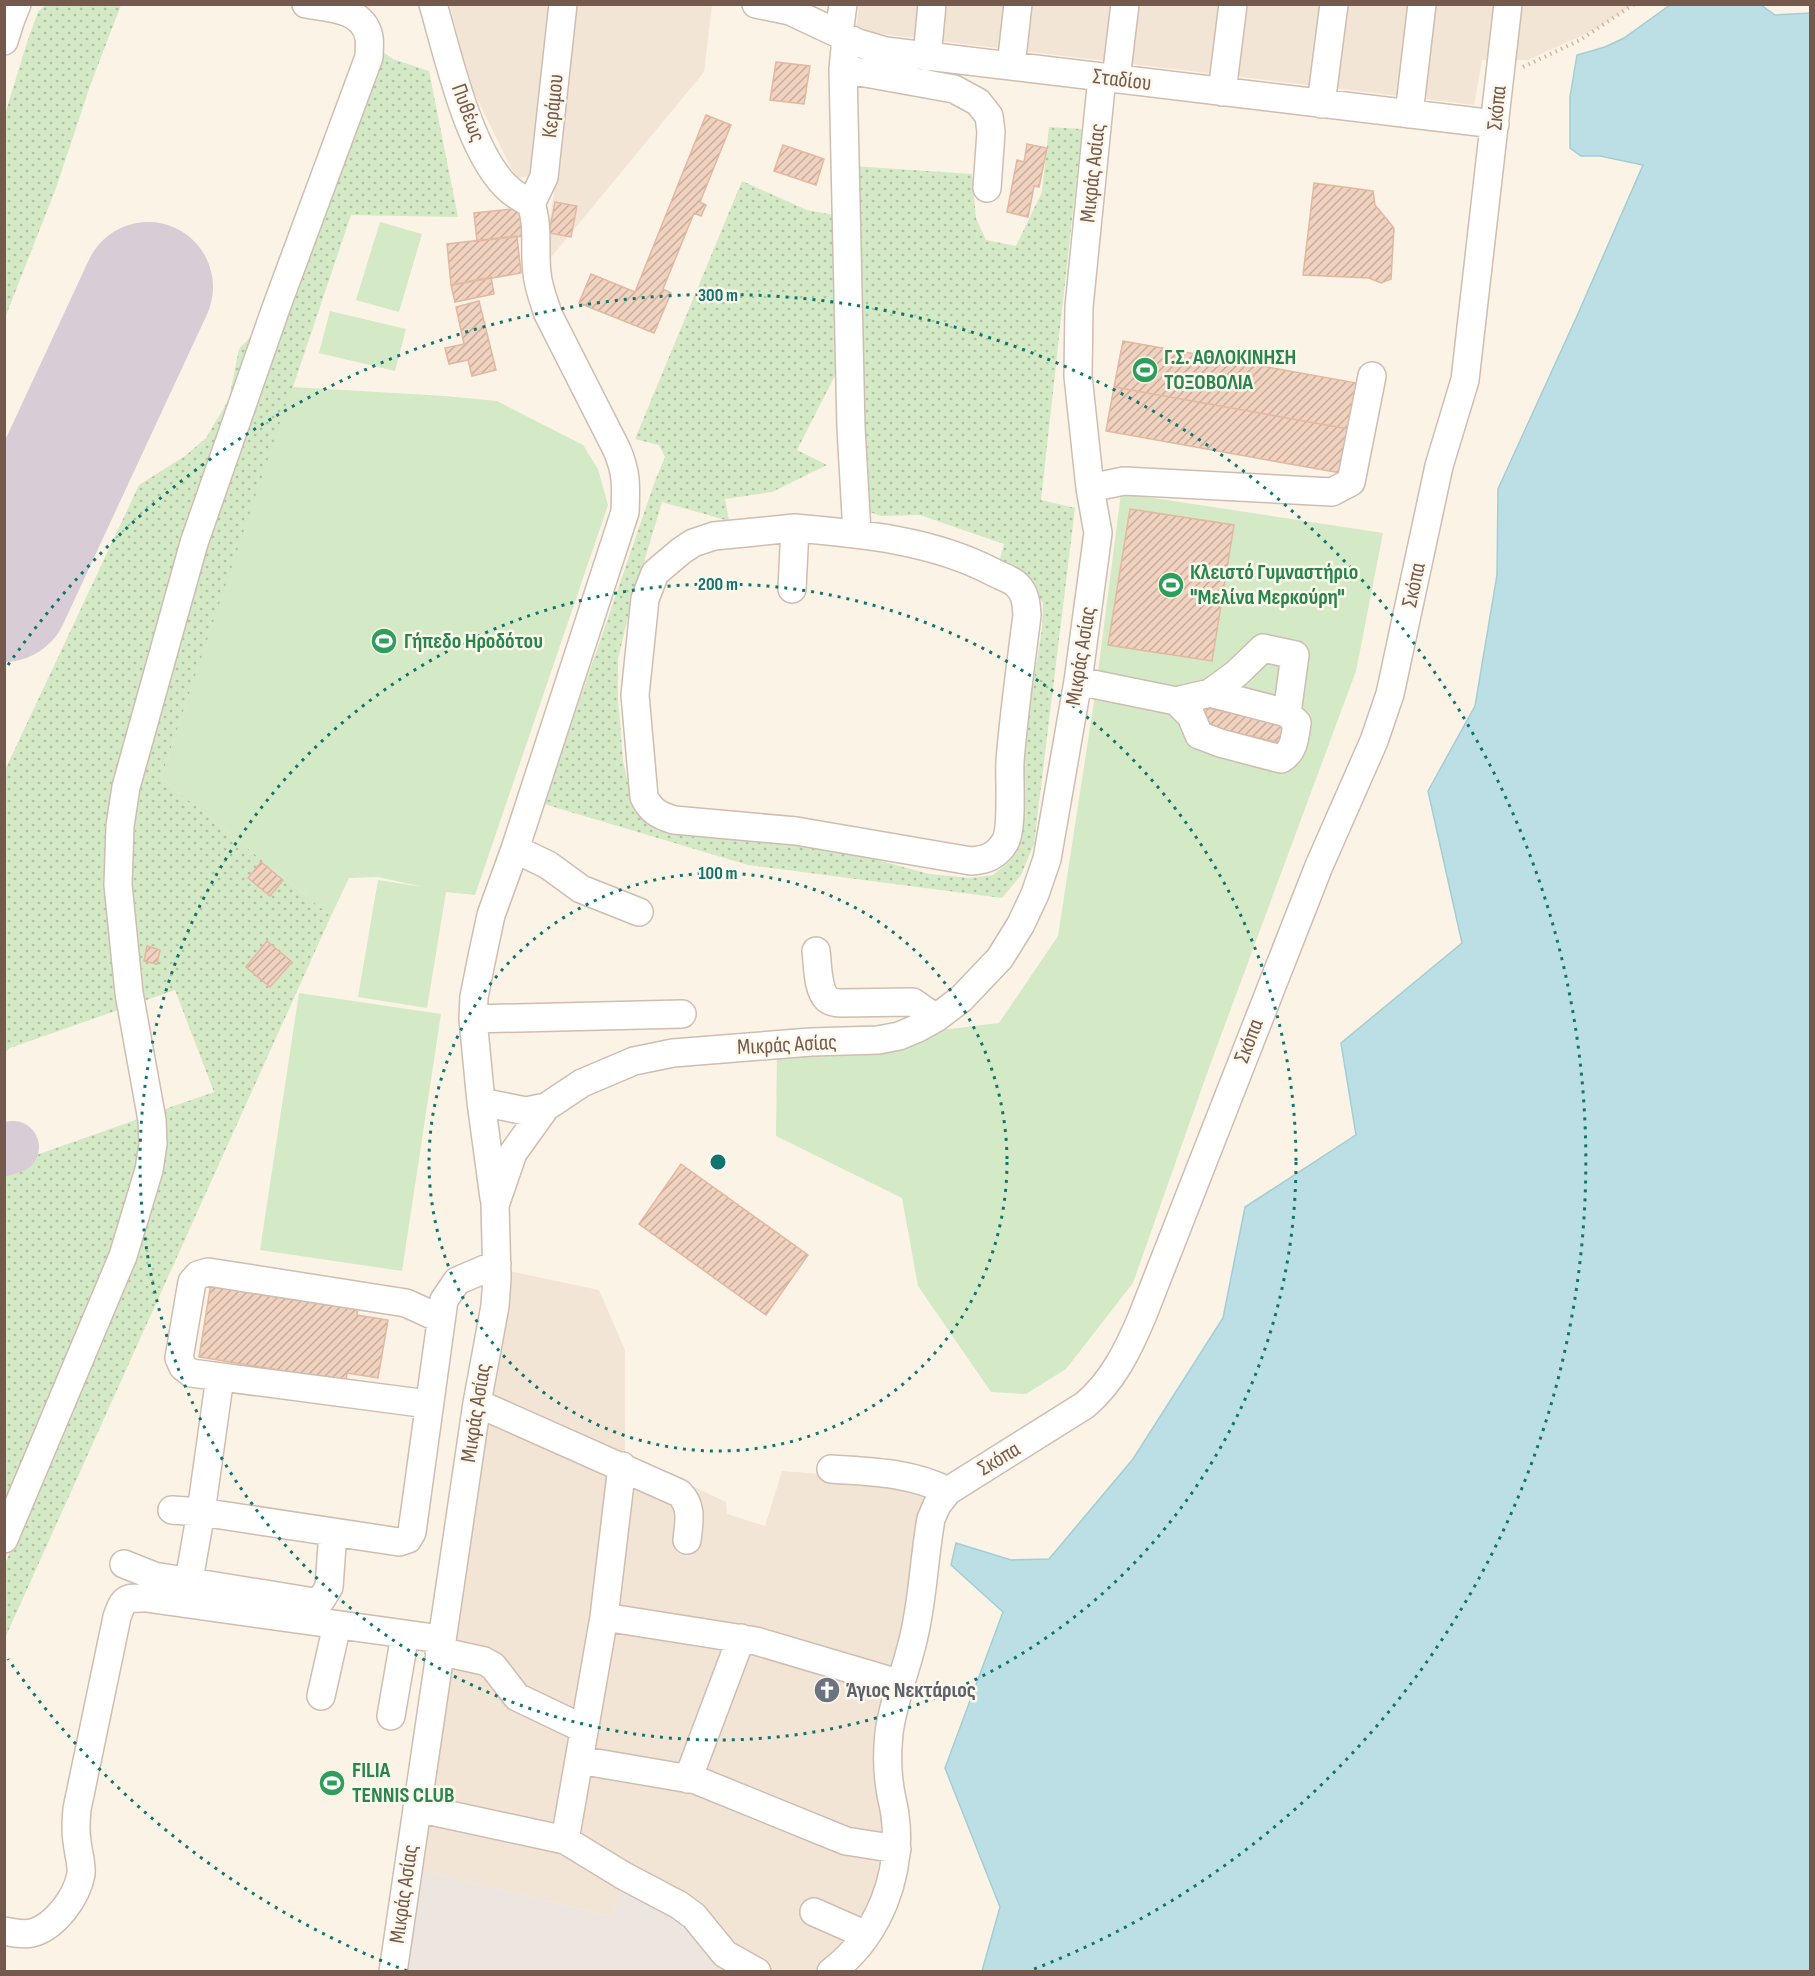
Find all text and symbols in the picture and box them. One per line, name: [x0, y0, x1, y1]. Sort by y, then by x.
street label: Σταδίου: [1091, 63, 1153, 97]
street label: Κεράμου: [536, 73, 570, 139]
street label: Πυθέως: [445, 80, 491, 146]
street label: Σκόπα: [1481, 84, 1513, 132]
street label: Μικράς Ασίας: [1074, 122, 1112, 224]
text: 300 m: [698, 285, 738, 306]
place label: Γ.Σ. ΑΘΛΟΚΙΝΗΣΗ ΤΟΞΟΒΟΛΙΑ: [1164, 344, 1296, 396]
sports icon: Γ.Σ. ΑΘΛΟΚΙΝΗΣΗ ΤΟΞΟΒΟΛΙΑ: [1130, 355, 1160, 385]
place label: Κλειστό Γυμναστήριο "Μελίνα Μερκούρη": [1190, 559, 1358, 611]
street label: Σκόπα: [1396, 560, 1432, 610]
sports icon: Κλειστό Γυμναστήριο "Μελίνα Μερκούρη": [1156, 570, 1186, 600]
text: 200 m: [698, 574, 738, 595]
street label: Μικράς Ασίας: [1060, 605, 1102, 707]
sports icon: Γήπεδο Ηροδότου: [369, 626, 399, 656]
place label: Γήπεδο Ηροδότου: [404, 628, 543, 655]
text: 100 m: [699, 863, 738, 884]
street label: Σκόπα: [1228, 1015, 1270, 1067]
street label: Μικράς Ασίας: [737, 1029, 837, 1061]
centre of rings: [708, 1152, 728, 1172]
street label: Μικράς Ασίας: [455, 1362, 497, 1464]
street label: Σκόπα: [973, 1436, 1026, 1482]
church icon: Άγιος Νεκτάριος: [812, 1675, 842, 1705]
place label: Άγιος Νεκτάριος: [846, 1677, 976, 1704]
place label: FILIA TENNIS CLUB: [352, 1757, 454, 1809]
sports icon: FILIA TENNIS CLUB: [317, 1768, 347, 1798]
street label: Μικράς Ασίας: [384, 1843, 424, 1945]

